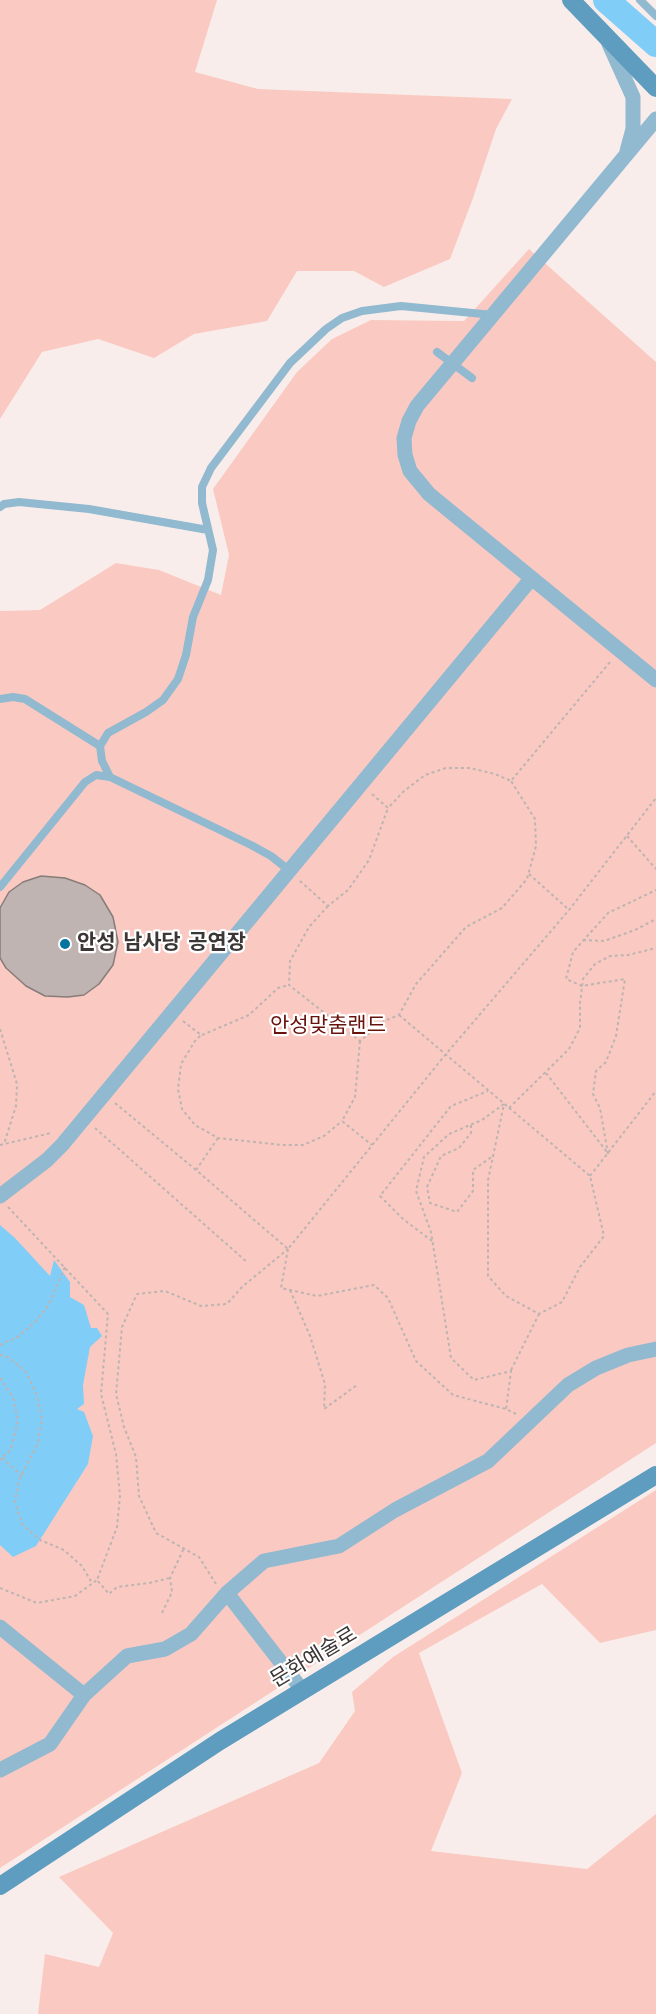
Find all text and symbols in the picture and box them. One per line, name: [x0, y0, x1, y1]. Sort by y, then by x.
place label: 안성 남사당 공연장: [77, 931, 246, 957]
marker: 안성 남사당 공연장: [58, 937, 72, 951]
park label: 안성맞춤랜드: [270, 1014, 386, 1040]
street label: 문화예술로: [266, 1622, 362, 1694]

